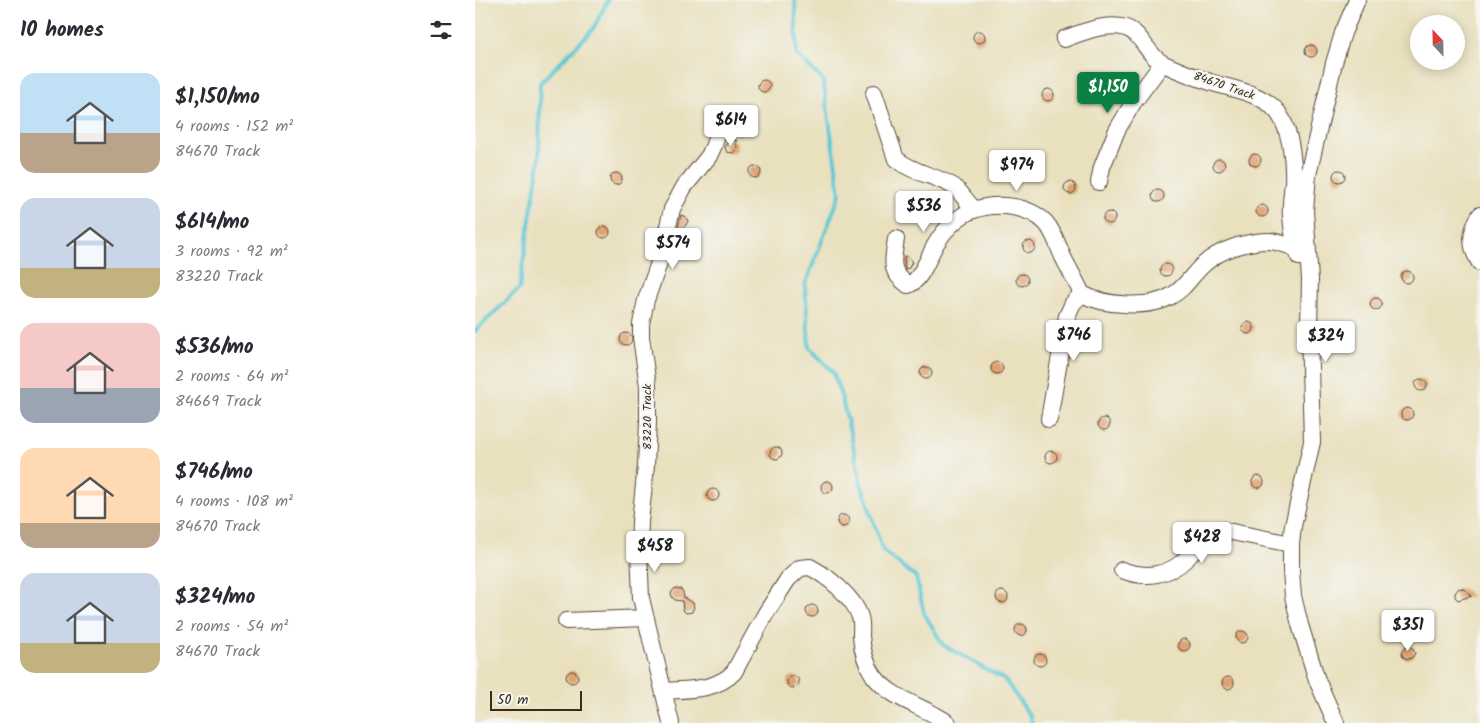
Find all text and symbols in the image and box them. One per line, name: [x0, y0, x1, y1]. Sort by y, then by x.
text: 10 homes: [20, 14, 104, 47]
north arrow: [1410, 15, 1465, 70]
map controls: [1410, 15, 1465, 70]
icon: filters: [427, 16, 455, 44]
street label: 84670 Track: [1191, 67, 1258, 105]
pin: $1,150: [1067, 72, 1149, 114]
text: $1,150: [1088, 75, 1128, 100]
text: $1,150/mo: [175, 81, 260, 114]
icon: home: [60, 93, 120, 153]
pin: $614: [701, 104, 761, 147]
text: $614: [715, 108, 747, 133]
text: 4 rooms · 152 m²: [175, 114, 293, 139]
text: 84670 Track: [175, 139, 260, 164]
pin: $974: [987, 150, 1047, 192]
text: $974: [1000, 153, 1034, 178]
pin: $536: [894, 190, 954, 233]
text: $536: [907, 194, 942, 219]
text: $614/mo: [175, 206, 249, 239]
icon: home: [60, 218, 120, 278]
pin: $574: [643, 228, 703, 270]
text: $574: [656, 231, 690, 256]
text: 3 rooms · 92 m²: [175, 239, 288, 264]
text: 83220 Track: [175, 264, 263, 289]
pin: $746: [1044, 320, 1104, 362]
pin: $324: [1296, 320, 1356, 363]
text: $746: [1057, 323, 1091, 348]
text: $324: [1308, 324, 1344, 349]
text: $536/mo: [175, 331, 254, 364]
icon: home: [60, 343, 120, 403]
text: 2 rooms · 64 m²: [175, 364, 288, 389]
street label: 83220 Track: [638, 384, 657, 450]
text: 84669 Track: [175, 389, 261, 414]
text: $746/mo: [175, 456, 253, 489]
icon: home: [60, 468, 120, 528]
text: 4 rooms · 108 m²: [175, 489, 293, 514]
text: 84670 Track: [175, 514, 260, 539]
pin: $428: [1172, 522, 1232, 564]
text: $428: [1184, 525, 1220, 550]
pin: $458: [625, 530, 685, 573]
text: $458: [637, 534, 673, 559]
text: $324/mo: [175, 581, 255, 614]
icon: home: [60, 593, 120, 653]
pin: $351: [1378, 610, 1438, 652]
text: $351: [1392, 613, 1424, 638]
text: 2 rooms · 54 m²: [175, 614, 288, 639]
text: 84670 Track: [175, 639, 260, 664]
scale bar: [490, 688, 583, 711]
text: 50 m: [497, 689, 528, 711]

